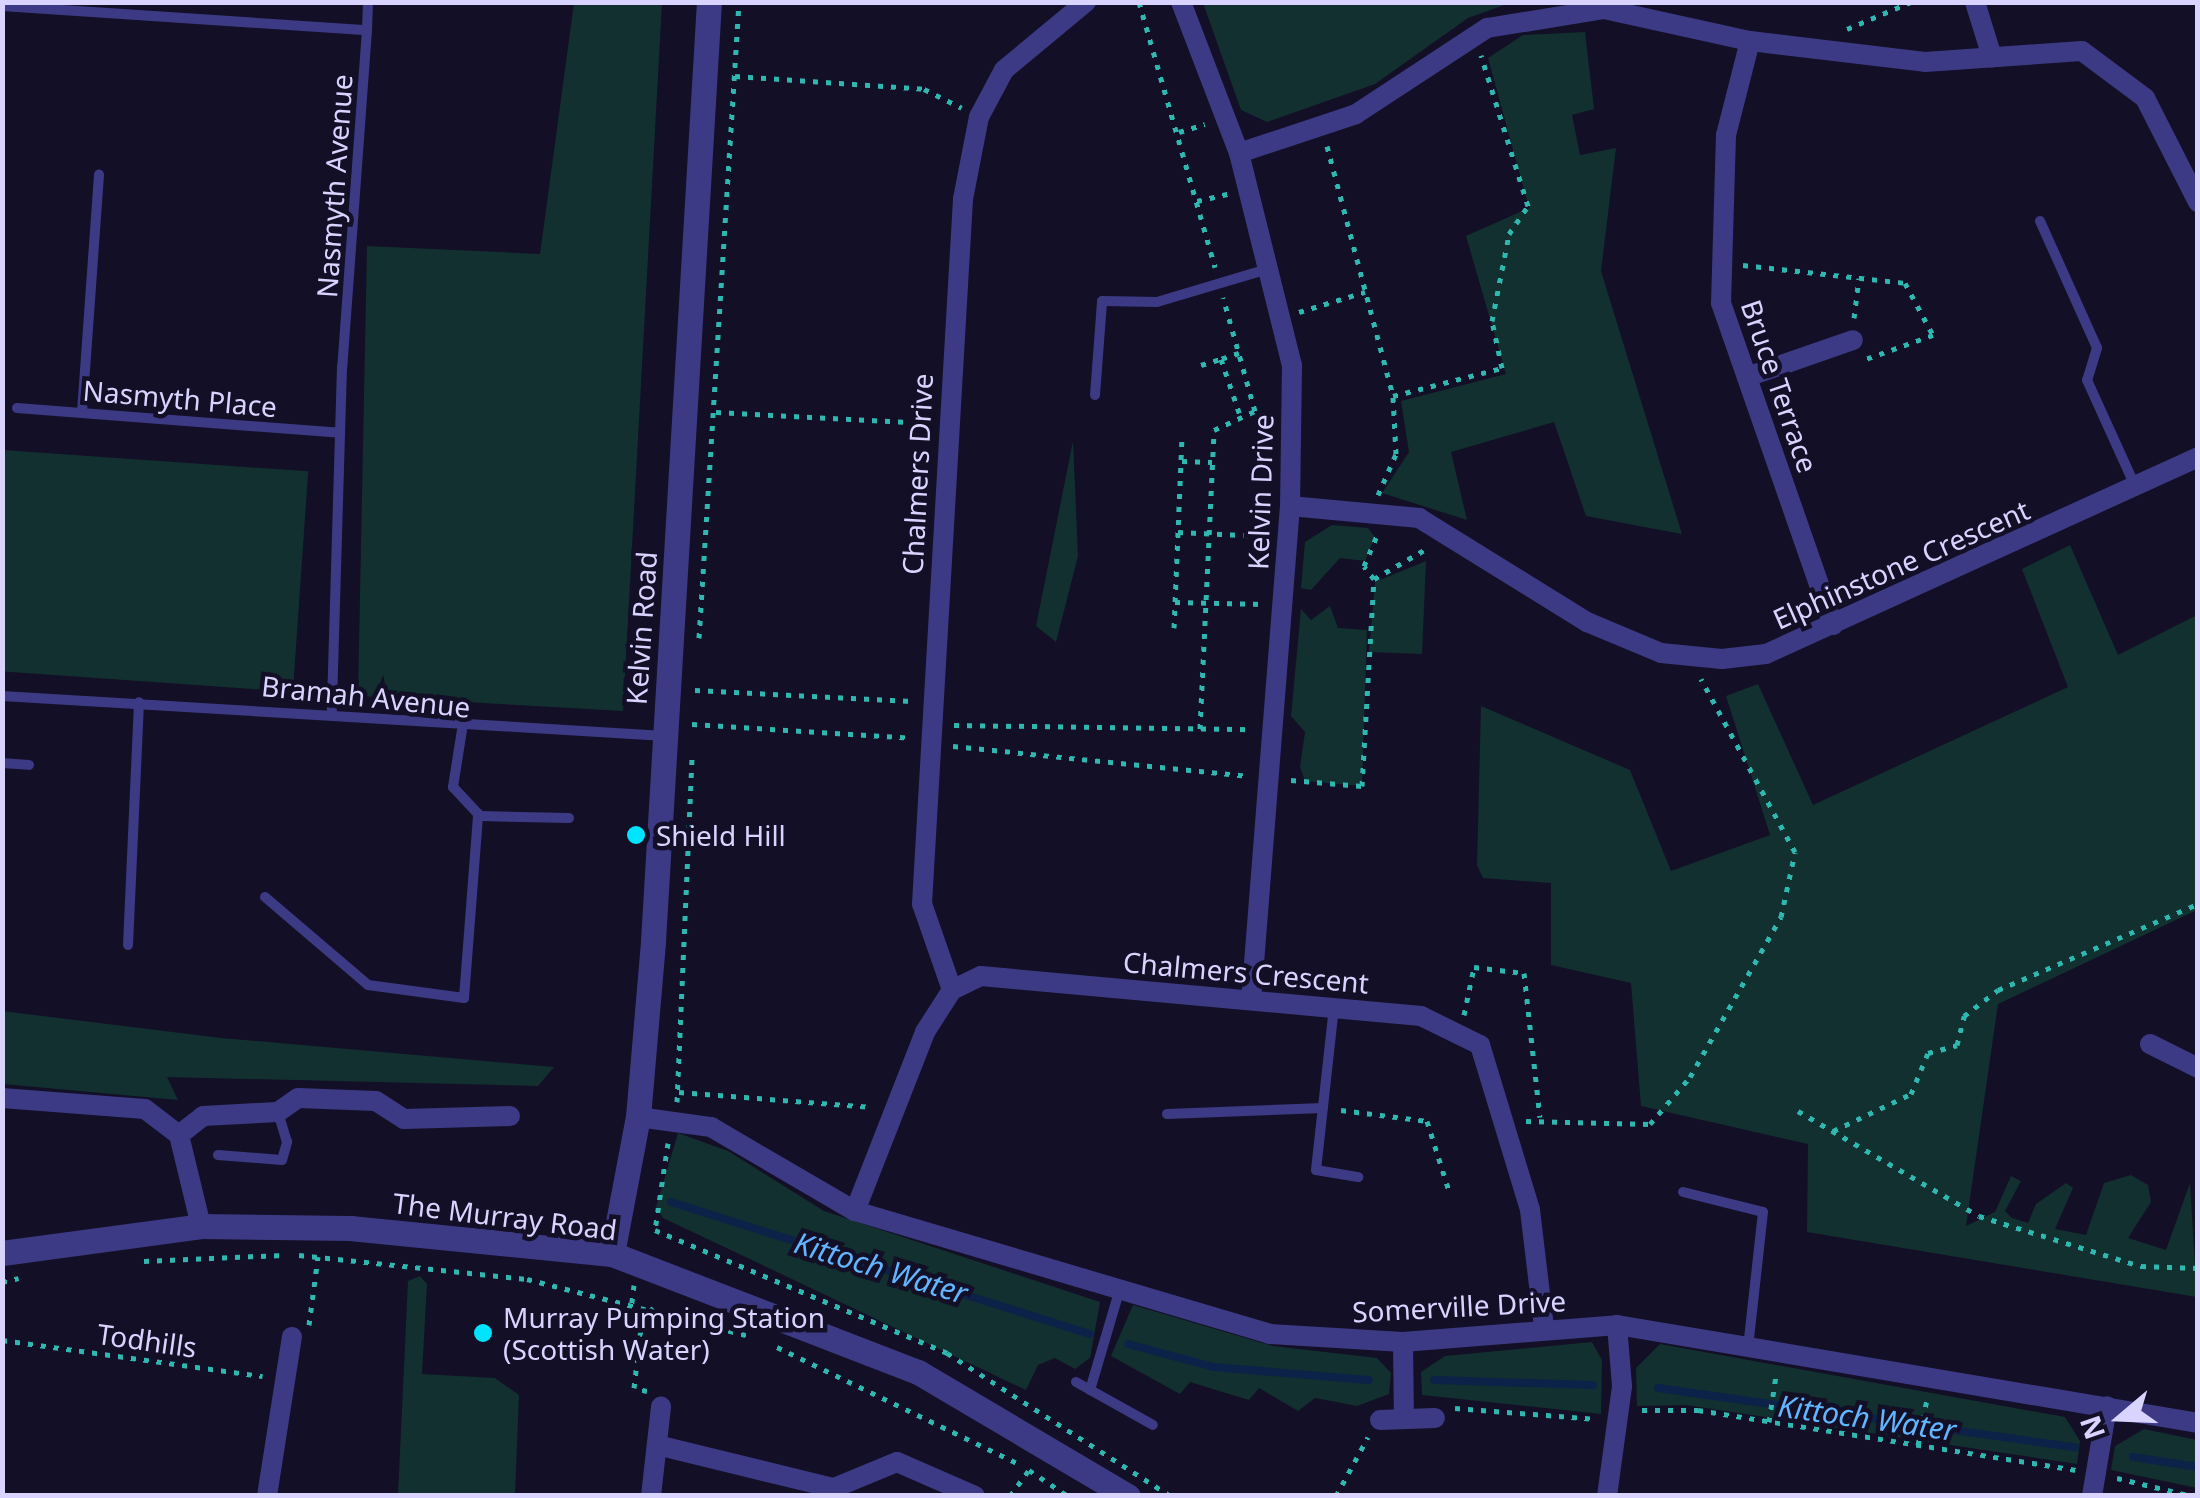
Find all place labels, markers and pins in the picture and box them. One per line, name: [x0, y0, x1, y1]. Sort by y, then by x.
place label: Shield Hill: [656, 818, 786, 852]
marker: Shield Hill: [625, 824, 647, 846]
place label: Murray Pumping Station (Scottish Water): [503, 1300, 825, 1366]
marker: Murray Pumping Station (Scottish Water): [472, 1322, 494, 1344]

